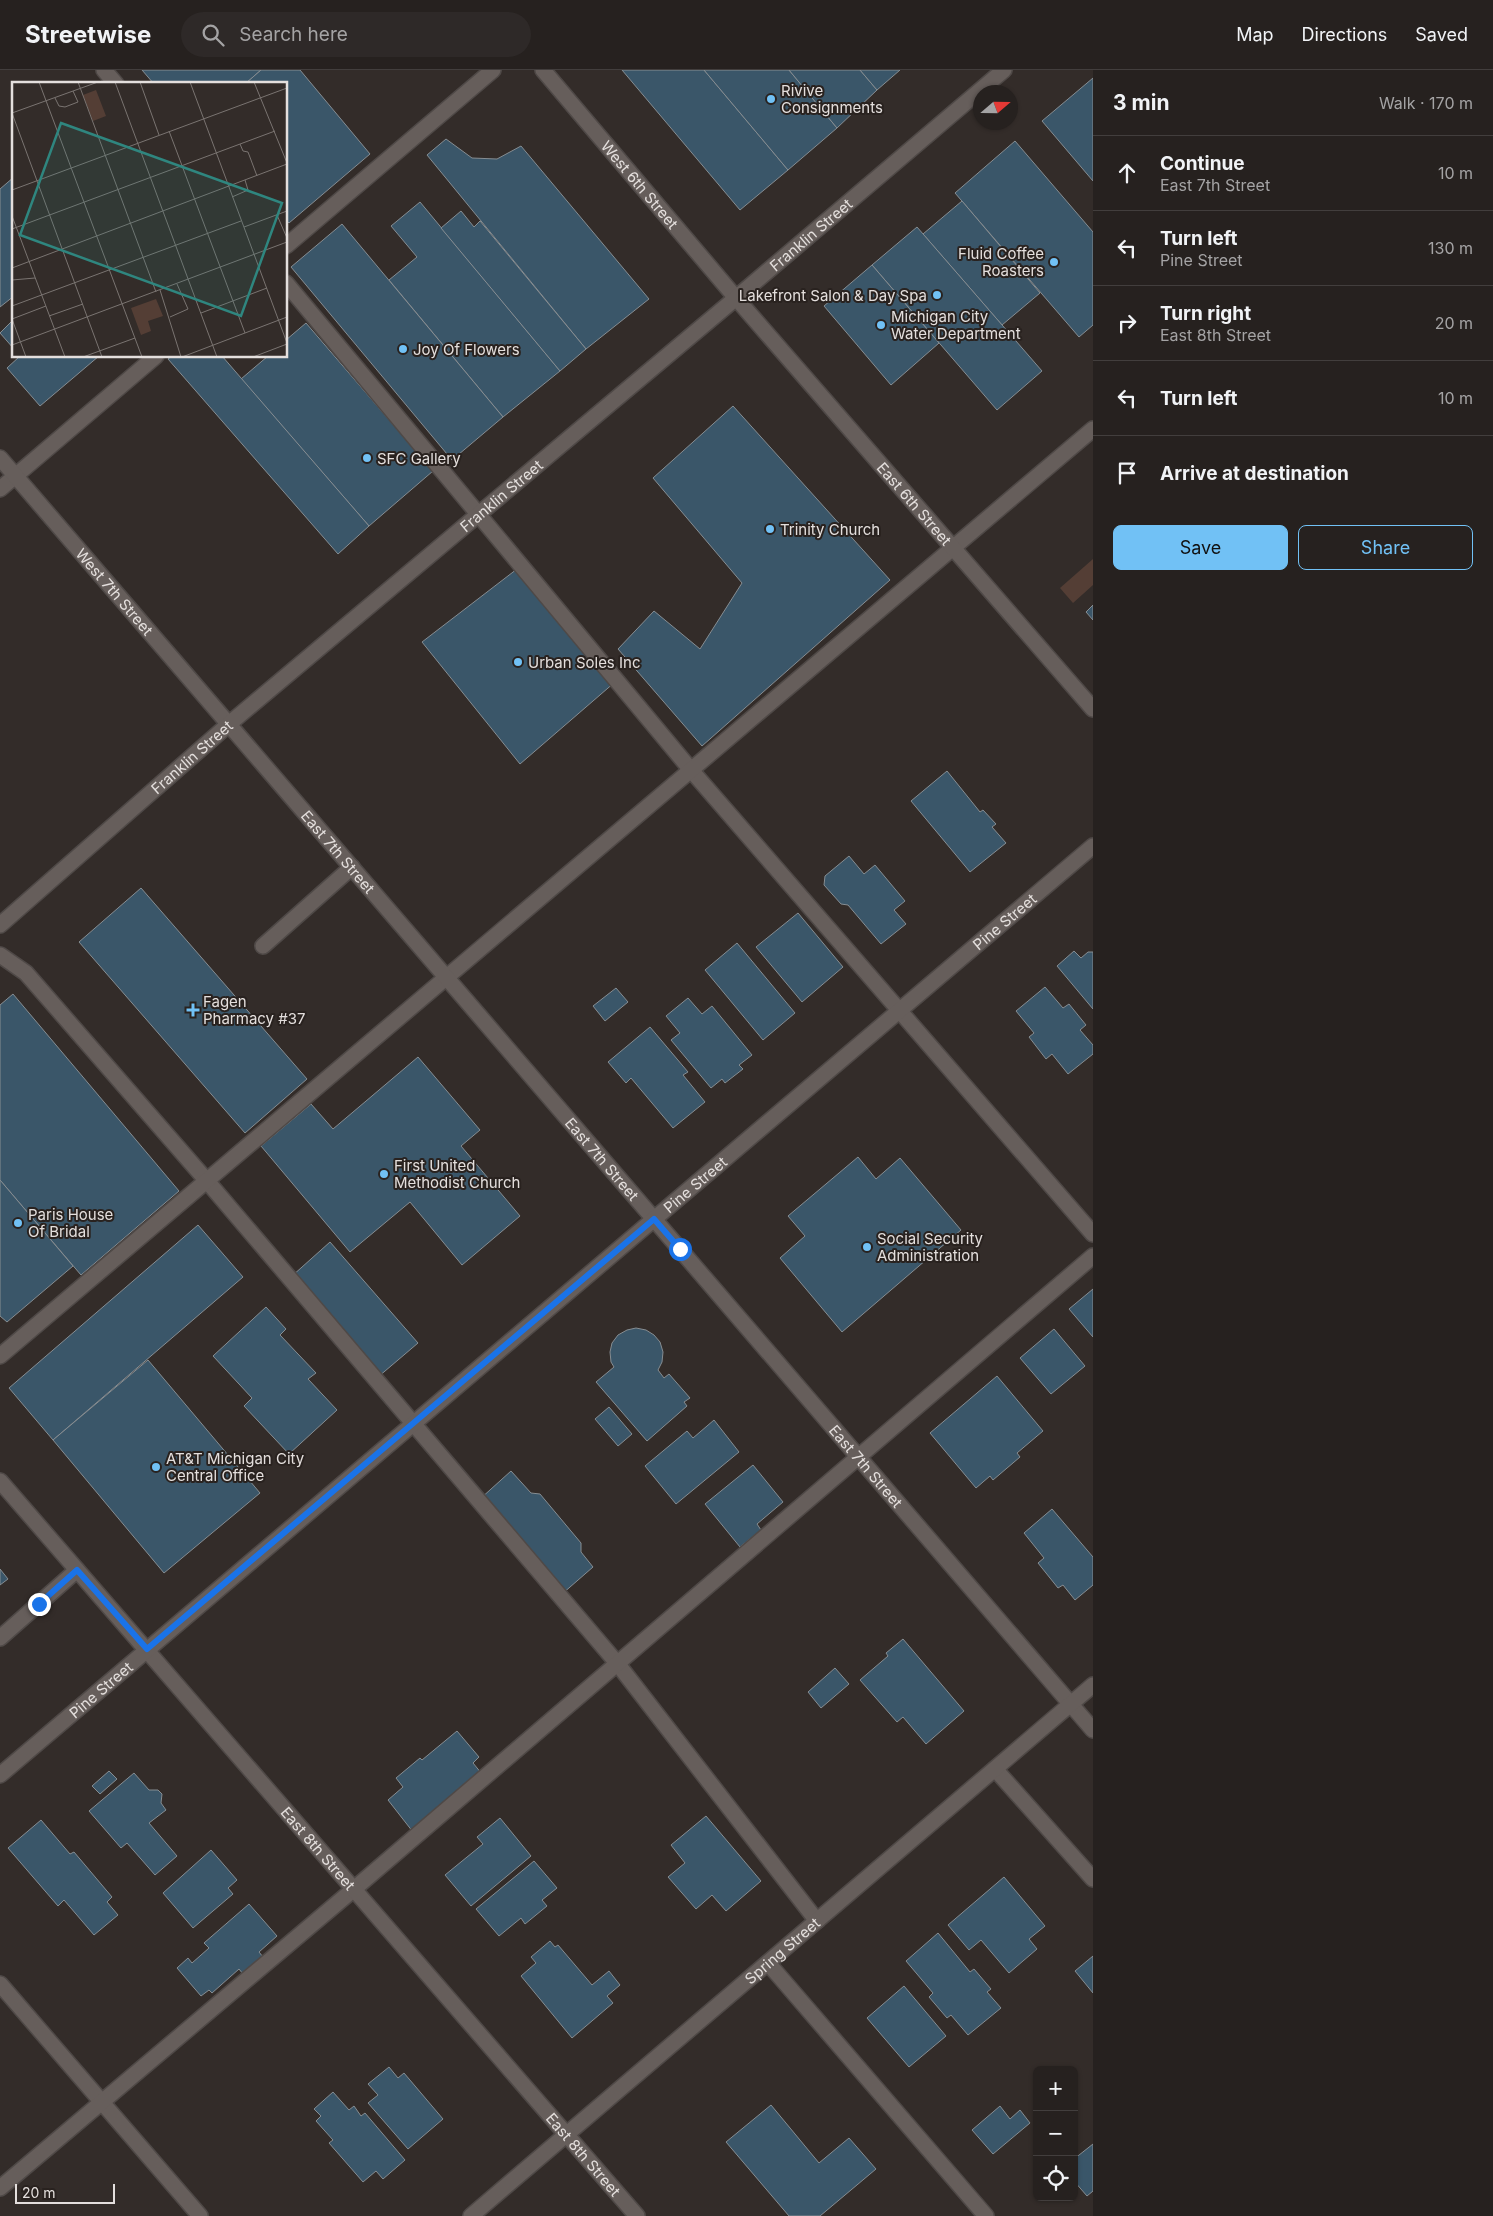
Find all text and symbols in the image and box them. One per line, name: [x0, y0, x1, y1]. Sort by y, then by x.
search box: [181, 12, 531, 57]
text: Streetwise: [25, 20, 151, 49]
icon: search: [199, 21, 227, 49]
text: Search here: [239, 23, 348, 46]
text: Map: [1236, 24, 1274, 45]
text: Directions: [1302, 24, 1387, 45]
text: Saved: [1415, 24, 1468, 45]
place label: Rivive Consignments: [781, 81, 883, 117]
inset map: [12, 82, 288, 358]
north arrow: [973, 85, 1018, 130]
text: 3 min: [1113, 90, 1169, 115]
marker: Rivive Consignments: [765, 93, 777, 105]
text: Walk · 170 m: [1379, 93, 1473, 113]
street label: West 6th Street: [597, 137, 683, 232]
text: Continue: [1160, 152, 1245, 175]
icon: ahead: [1113, 159, 1141, 187]
text: 10 m: [1438, 163, 1473, 183]
text: East 7th Street: [1160, 175, 1270, 195]
street label: Franklin Street: [766, 194, 856, 275]
text: Turn left: [1160, 227, 1238, 250]
icon: left: [1113, 234, 1141, 262]
text: 130 m: [1428, 238, 1473, 258]
place label: Fluid Coffee Roasters: [958, 244, 1044, 280]
text: Pine Street: [1160, 250, 1243, 270]
marker: Fluid Coffee Roasters: [1048, 256, 1060, 268]
place label: Lakefront Salon & Day Spa: [739, 286, 927, 305]
marker: Lakefront Salon & Day Spa: [931, 289, 943, 301]
text: Turn right: [1160, 302, 1251, 325]
place label: Michigan City Water Department: [891, 307, 1021, 343]
icon: right: [1113, 309, 1141, 337]
text: 20 m: [1435, 313, 1473, 333]
marker: Michigan City Water Department: [875, 319, 887, 331]
text: East 8th Street: [1160, 325, 1271, 345]
place label: Joy Of Flowers: [413, 340, 520, 359]
marker: Joy Of Flowers: [397, 343, 409, 355]
icon: left: [1113, 384, 1141, 412]
text: Turn left: [1160, 387, 1238, 410]
text: 10 m: [1438, 388, 1473, 408]
place label: SFC Gallery: [377, 449, 461, 468]
marker: SFC Gallery: [361, 452, 373, 464]
street label: Franklin Street: [456, 455, 546, 536]
street label: East 6th Street: [873, 458, 956, 549]
icon: arrive: [1113, 459, 1141, 487]
text: Arrive at destination: [1160, 462, 1349, 485]
place label: Trinity Church: [780, 520, 880, 539]
marker: Trinity Church: [764, 523, 776, 535]
button: Save: [1113, 525, 1288, 570]
button: Share: [1298, 525, 1473, 570]
street label: West 7th Street: [72, 544, 157, 639]
place label: Urban Soles Inc: [528, 653, 640, 672]
marker: Urban Soles Inc: [512, 656, 524, 668]
street label: Franklin Street: [147, 716, 236, 798]
street label: East 7th Street: [297, 806, 379, 897]
street label: Pine Street: [969, 889, 1040, 954]
place label: Fagen Pharmacy #37: [203, 992, 306, 1028]
marker: Fagen Pharmacy #37: [187, 1004, 199, 1016]
street label: East 7th Street: [561, 1113, 643, 1204]
street label: Pine Street: [659, 1152, 731, 1217]
place label: First United Methodist Church: [394, 1156, 520, 1192]
marker: First United Methodist Church: [378, 1168, 390, 1180]
place label: Paris House Of Bridal: [28, 1205, 113, 1241]
marker: Paris House Of Bridal: [12, 1217, 24, 1229]
place label: Social Security Administration: [877, 1229, 984, 1265]
route start: [669, 1238, 692, 1261]
marker: Social Security Administration: [861, 1241, 873, 1253]
street label: East 7th Street: [825, 1421, 907, 1511]
place label: AT&T Michigan City Central Office: [166, 1449, 305, 1485]
marker: AT&T Michigan City Central Office: [150, 1461, 162, 1473]
route end: [28, 1593, 51, 1616]
street label: Pine Street: [65, 1657, 136, 1722]
street label: East 8th Street: [277, 1803, 360, 1894]
street label: Spring Street: [741, 1913, 824, 1988]
map controls: [1033, 2066, 1078, 2201]
button: +: [1033, 2066, 1078, 2111]
street label: East 8th Street: [542, 2109, 625, 2200]
button: −: [1033, 2111, 1078, 2156]
button: locate: [1033, 2156, 1078, 2201]
scale bar: [15, 2181, 115, 2204]
text: 20 m: [22, 2184, 56, 2201]

